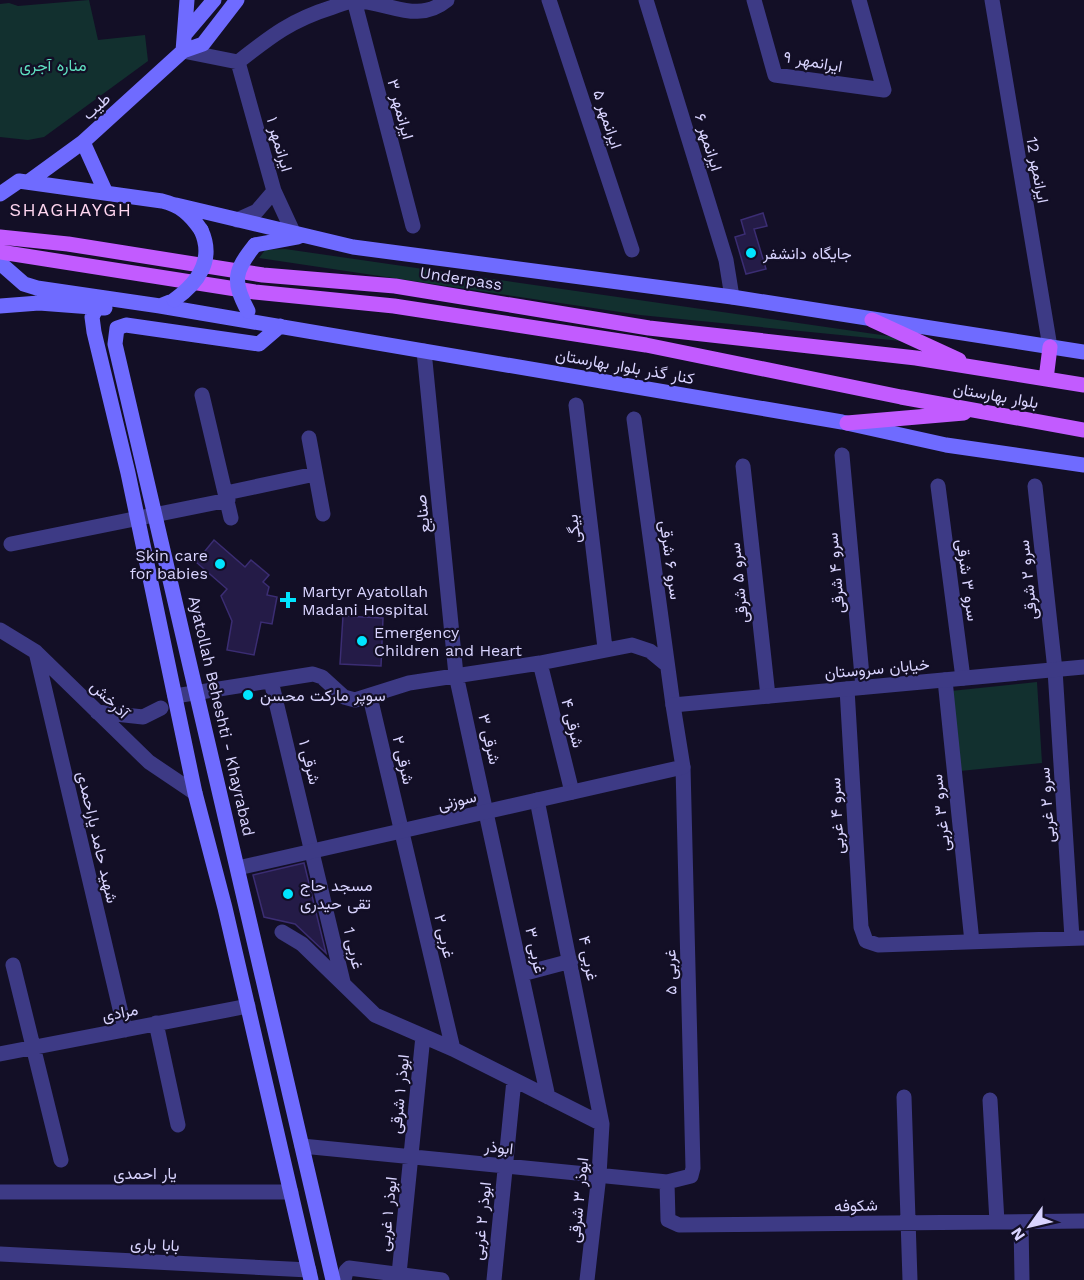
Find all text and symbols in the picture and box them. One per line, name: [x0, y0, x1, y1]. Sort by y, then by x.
street label: ایرانمهر ۹: [782, 47, 844, 77]
park label: مناره آجری: [19, 56, 87, 76]
street label: ایرانمهر ۳: [382, 77, 418, 142]
street label: ایرانمهر ۵: [588, 87, 626, 151]
street label: طیب: [78, 89, 114, 124]
street label: ایرانمهر ۶: [690, 111, 726, 174]
street label: ایرانمهر ۱: [262, 115, 296, 174]
street label: ایرانمهر 12: [1021, 135, 1053, 205]
district label: SHAGHAYGH: [10, 199, 132, 220]
place label: جایگاه دانشفر: [762, 244, 852, 264]
marker: جایگاه دانشفر: [744, 246, 758, 260]
street label: Underpass: [418, 263, 503, 294]
street label: کنار گذر بلوار بهارستان: [554, 345, 696, 389]
street label: بلوار بهارستان: [952, 379, 1040, 413]
street label: صنایع: [411, 494, 436, 534]
street label: بیگی: [562, 513, 586, 545]
street label: سرو ۶ شرقی: [655, 519, 685, 601]
street label: سرو ۴ شرقی: [822, 532, 849, 614]
street label: سرو ۳ شرقی: [951, 538, 983, 622]
street label: سرو ۲ شرقی: [1014, 539, 1042, 621]
street label: سرو ۵ شرقی: [725, 541, 753, 624]
place label: Skin care for babies: [130, 546, 208, 583]
marker: Skin care for babies: [213, 557, 227, 571]
place label: Martyr Ayatollah Madani Hospital: [302, 582, 428, 619]
marker: Martyr Ayatollah Madani Hospital: [279, 591, 297, 609]
street label: Ayatollah Beheshti - Khayrabad: [185, 594, 258, 838]
place label: Emergency Children and Heart: [374, 623, 522, 660]
marker: Emergency Children and Heart: [355, 634, 369, 648]
street label: خیابان سروستان: [824, 654, 931, 684]
street label: آذرخش: [86, 677, 134, 724]
place label: سوپر مارکت محسن: [260, 686, 386, 707]
marker: سوپر مارکت محسن: [241, 688, 255, 702]
street label: شرقی ۴: [556, 697, 588, 750]
street label: شرقی ۳: [473, 712, 505, 767]
street label: شرقی ۲: [388, 734, 418, 786]
street label: شرقی ۱: [294, 738, 324, 787]
street label: سرو ۲ غربی: [1034, 766, 1060, 843]
street label: شهید حامد یاراحمدی: [72, 769, 122, 905]
street label: سرو ۳ غربی: [927, 773, 955, 853]
street label: سرو ۴ غربی: [825, 777, 849, 855]
street label: سوزنی: [436, 787, 479, 815]
place label: مسجد حاج تقی حیدری: [300, 876, 373, 914]
marker: مسجد حاج تقی حیدری: [281, 887, 295, 901]
street label: غربی ۲: [429, 912, 459, 960]
street label: غربی 1: [339, 925, 368, 971]
street label: غربی ۳: [520, 925, 550, 975]
street label: غربی ۴: [574, 934, 602, 982]
street label: غربی ۵: [661, 949, 681, 995]
street label: مرادی: [100, 1000, 140, 1026]
street label: ابوذر ۱ شرقی: [386, 1053, 414, 1135]
street label: ابوذر: [483, 1136, 514, 1159]
street label: ابوذر ۳ شرقی: [565, 1157, 593, 1244]
street label: یار احمدی: [113, 1164, 177, 1184]
street label: ابوذر ۱ غربی: [374, 1176, 402, 1252]
street label: ابوذر ۲ غربی: [468, 1181, 496, 1261]
street label: شکوفه: [834, 1196, 878, 1216]
north arrow: [1000, 1196, 1060, 1256]
text: N: [1007, 1224, 1029, 1244]
street label: بابا یاری: [130, 1234, 180, 1256]

